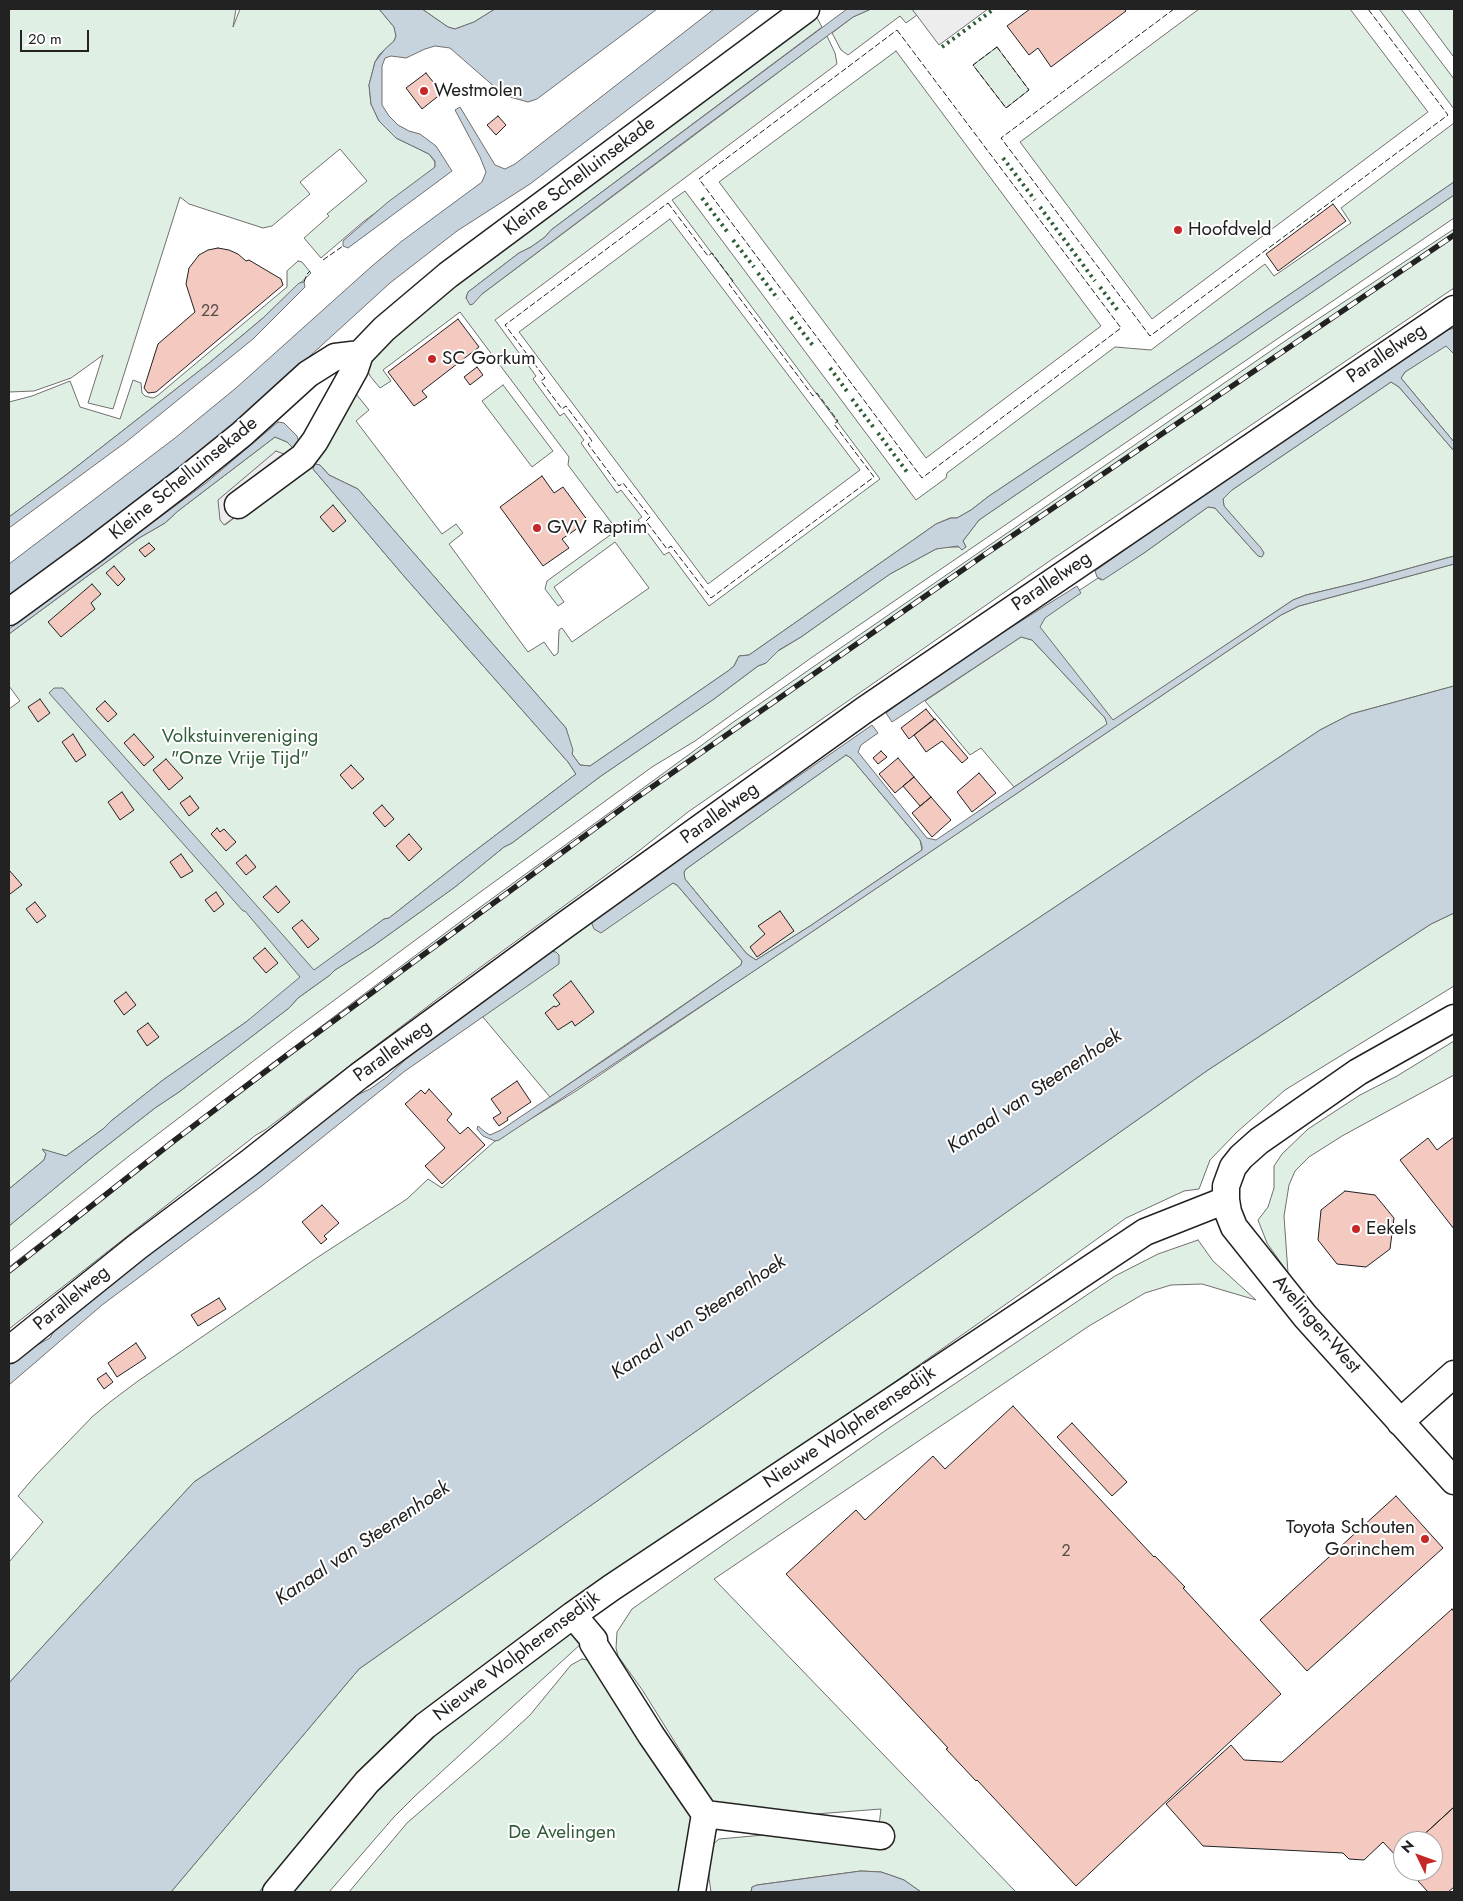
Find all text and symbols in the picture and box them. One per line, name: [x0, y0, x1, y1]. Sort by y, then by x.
scale bar: [22, 20, 91, 52]
text: 20 m: [28, 28, 62, 50]
place label: Westmolen: [434, 80, 523, 102]
marker: Westmolen: [418, 85, 430, 97]
street label: Kleine Schelluinsekade: [500, 113, 660, 241]
place label: Hoofdveld: [1188, 219, 1272, 241]
marker: Hoofdveld: [1172, 224, 1184, 236]
house number: 22: [201, 302, 219, 322]
street label: Parallelweg: [1343, 319, 1431, 389]
place label: SC Gorkum: [442, 348, 536, 370]
marker: SC Gorkum: [426, 353, 438, 365]
street label: Kleine Schelluinsekade: [105, 412, 263, 546]
place label: GVV Raptim: [547, 517, 647, 539]
marker: GVV Raptim: [531, 522, 543, 534]
street label: Parallelweg: [1008, 547, 1096, 617]
park label: Volkstuinvereniging "Onze Vrije Tijd": [162, 726, 318, 770]
street label: Parallelweg: [677, 778, 763, 850]
street label: Parallelweg: [350, 1016, 436, 1088]
water label: Kanaal van Steenenhoek: [943, 1025, 1127, 1159]
place label: Eekels: [1366, 1218, 1416, 1240]
marker: Eekels: [1350, 1223, 1362, 1235]
water label: Kanaal van Steenenhoek: [607, 1251, 791, 1385]
street label: Parallelweg: [30, 1262, 114, 1336]
street label: Avelingen-West: [1267, 1271, 1365, 1379]
street label: Nieuwe Wolpherensedijk: [760, 1362, 940, 1494]
water label: Kanaal van Steenenhoek: [271, 1477, 455, 1611]
place label: Toyota Schouten Gorinchem: [1286, 1517, 1415, 1561]
marker: Toyota Schouten Gorinchem: [1419, 1533, 1431, 1545]
house number: 2: [1061, 1542, 1071, 1562]
street label: Nieuwe Wolpherensedijk: [429, 1587, 605, 1727]
park label: De Avelingen: [508, 1822, 616, 1844]
north arrow: [1393, 1831, 1443, 1881]
text: N: [1396, 1836, 1419, 1857]

